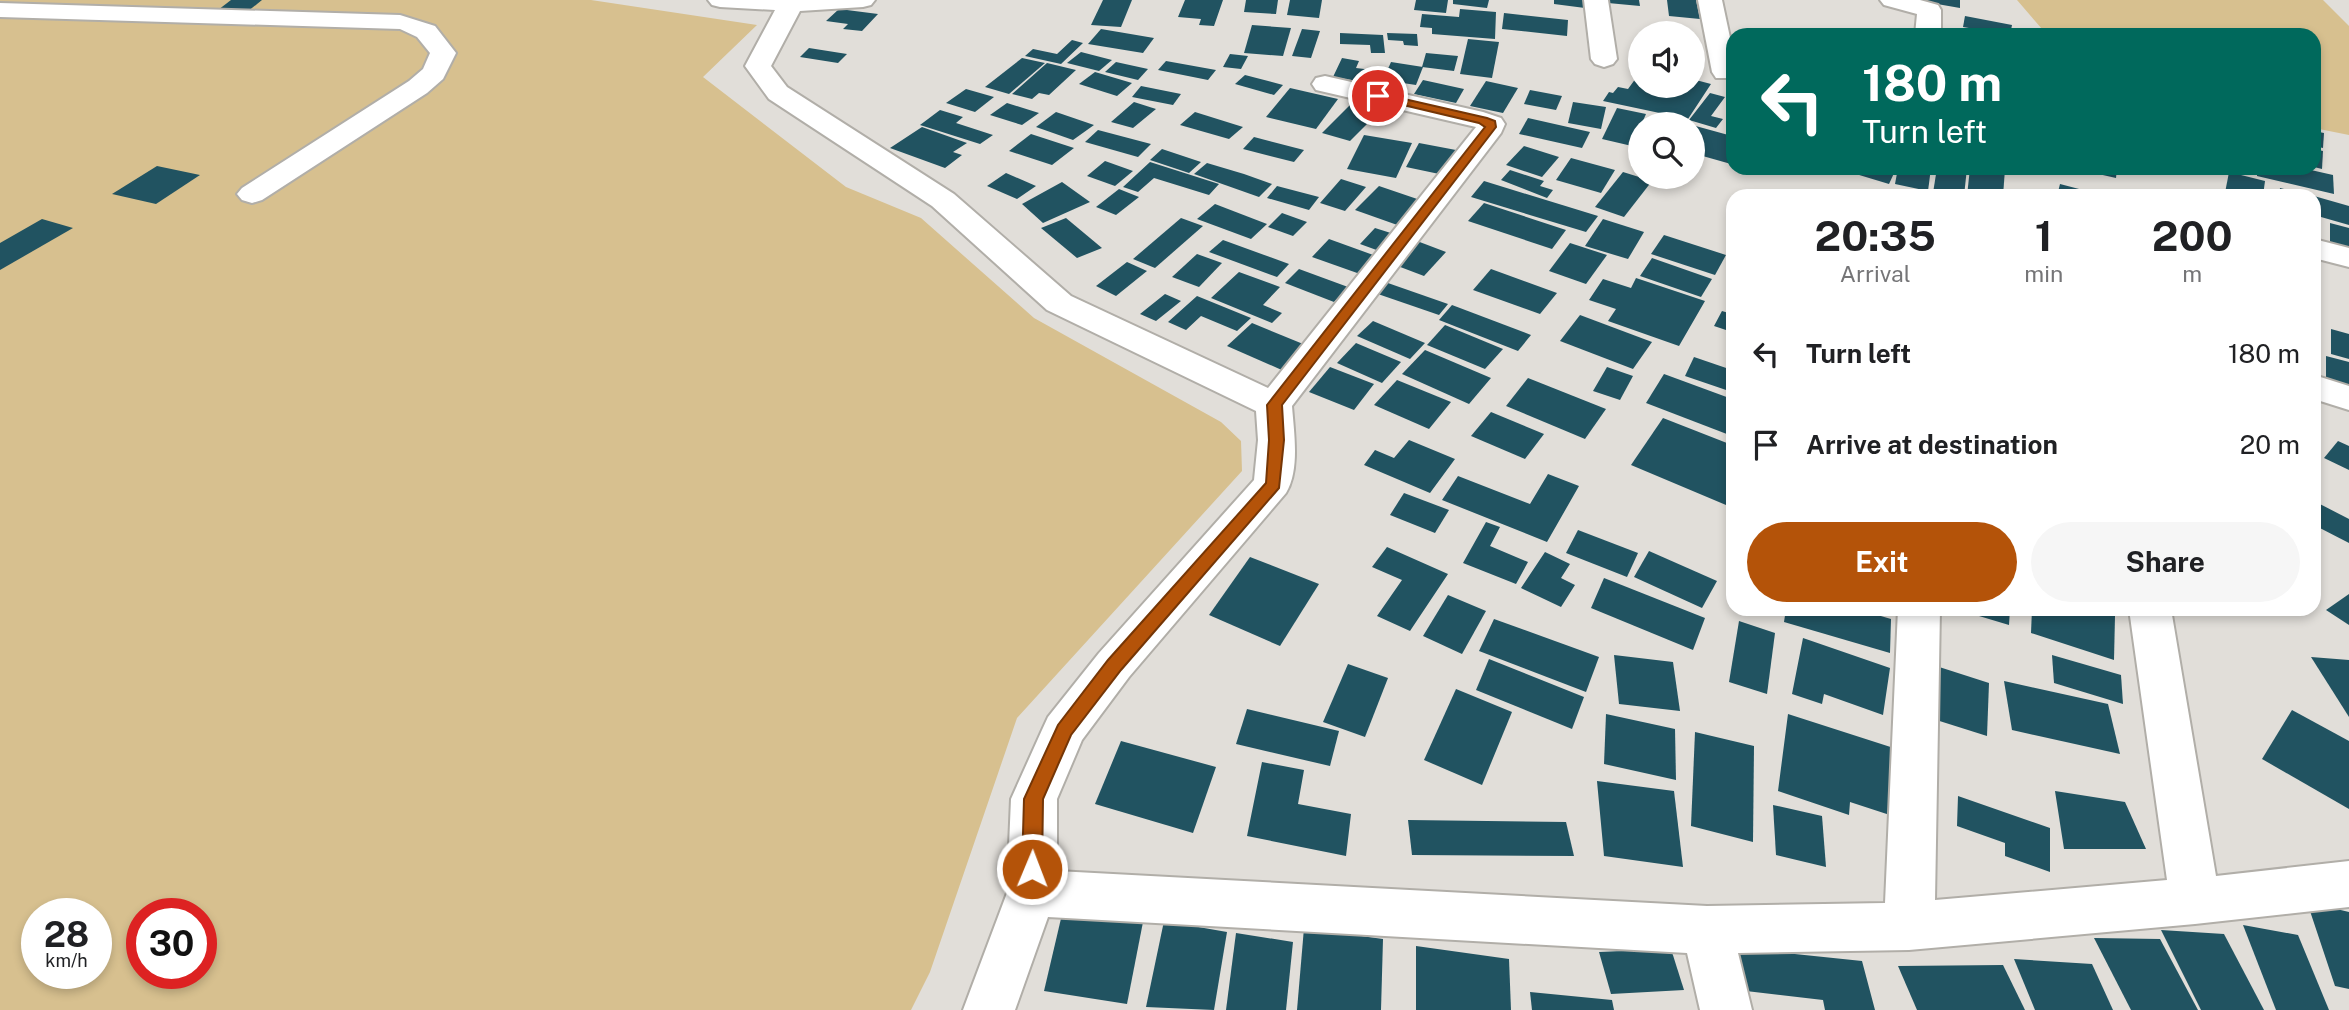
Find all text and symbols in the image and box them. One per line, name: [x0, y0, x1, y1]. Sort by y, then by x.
map controls: [1628, 21, 1705, 189]
button: sound: [1628, 21, 1705, 98]
text: 180 m: [1862, 54, 2002, 112]
icon: left: [1747, 56, 1838, 147]
pin: [1348, 66, 1408, 126]
icon: arrive: [1359, 77, 1397, 115]
button: search: [1628, 112, 1705, 189]
text: Turn left: [1862, 113, 1987, 150]
text: 20:35: [1814, 211, 1936, 260]
text: 1: [2035, 211, 2053, 260]
text: 200: [2152, 211, 2233, 260]
text: Arrival: [1840, 260, 1911, 287]
text: min: [2024, 260, 2063, 287]
text: m: [2182, 260, 2202, 287]
icon: left: [1747, 335, 1785, 373]
text: Turn left: [1806, 338, 1911, 369]
text: 180 m: [2228, 338, 2300, 369]
icon: arrive: [1747, 426, 1785, 464]
text: Arrive at destination: [1806, 429, 2058, 460]
text: 20 m: [2240, 429, 2300, 460]
button: Exit: [1747, 522, 2017, 602]
button: Share: [2031, 522, 2300, 602]
position arrow: [995, 832, 1069, 906]
speed limit sign: 30: [126, 898, 217, 989]
text: 28: [44, 914, 89, 955]
text: km/h: [45, 950, 88, 971]

